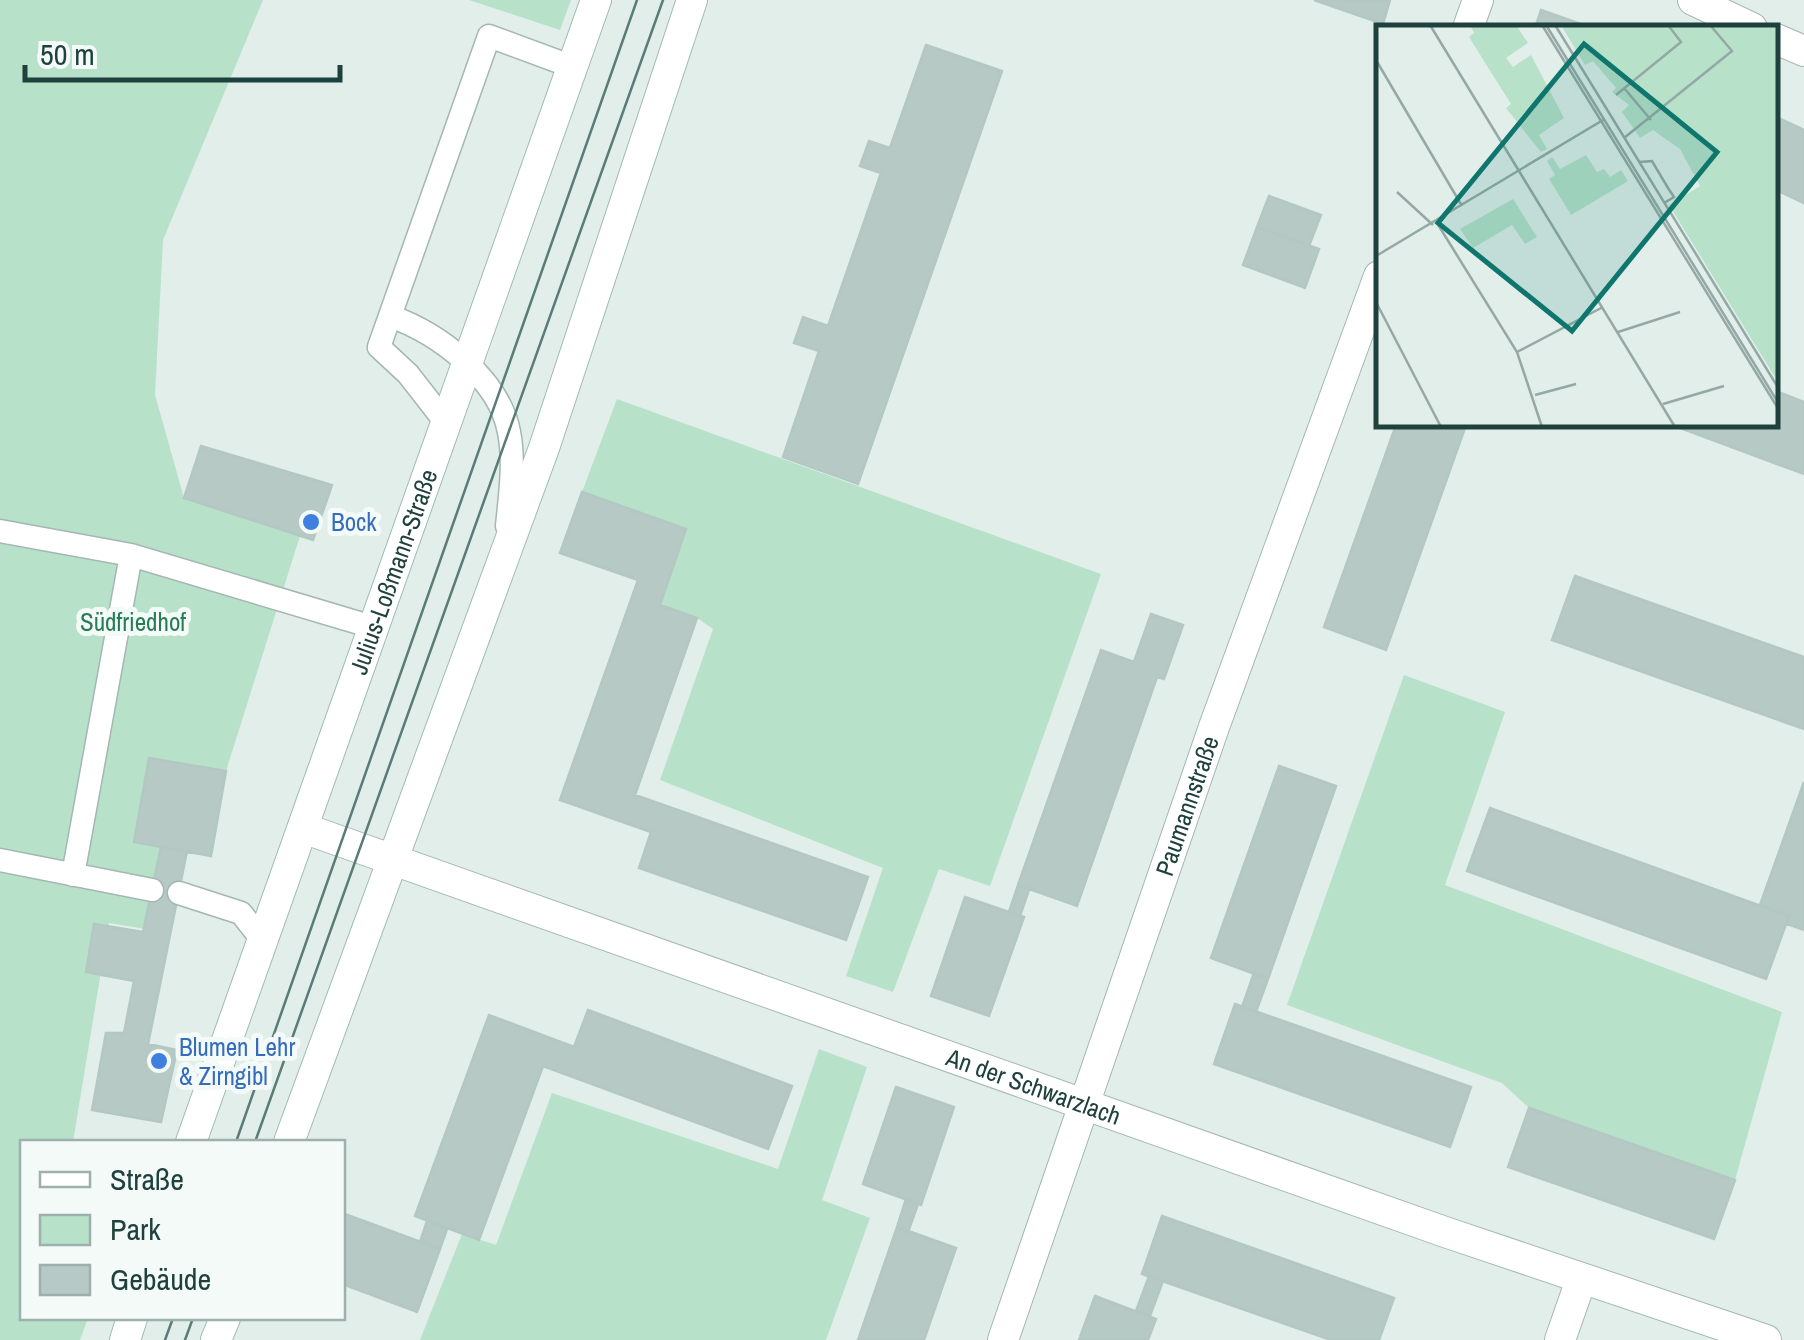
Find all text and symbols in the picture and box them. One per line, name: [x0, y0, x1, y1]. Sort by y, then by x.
scale bar: [25, 20, 340, 82]
inset map: [1376, 25, 1779, 428]
text: 50 m: [40, 34, 95, 74]
street label: Julius-Loßmann-Straße: [341, 465, 445, 679]
place label: Bock: [331, 505, 377, 539]
marker: Bock: [300, 511, 322, 533]
park label: Südfriedhof: [80, 605, 186, 639]
street label: Paumannstraße: [1147, 731, 1227, 880]
place label: Blumen Lehr & Zirngibl: [179, 1030, 295, 1093]
street label: An der Schwarzlach: [941, 1040, 1125, 1133]
marker: Blumen Lehr & Zirngibl: [148, 1050, 170, 1072]
legend: [20, 1140, 345, 1320]
text: Straße: [110, 1159, 184, 1199]
text: Park: [110, 1209, 161, 1249]
text: Gebäude: [110, 1259, 211, 1299]

